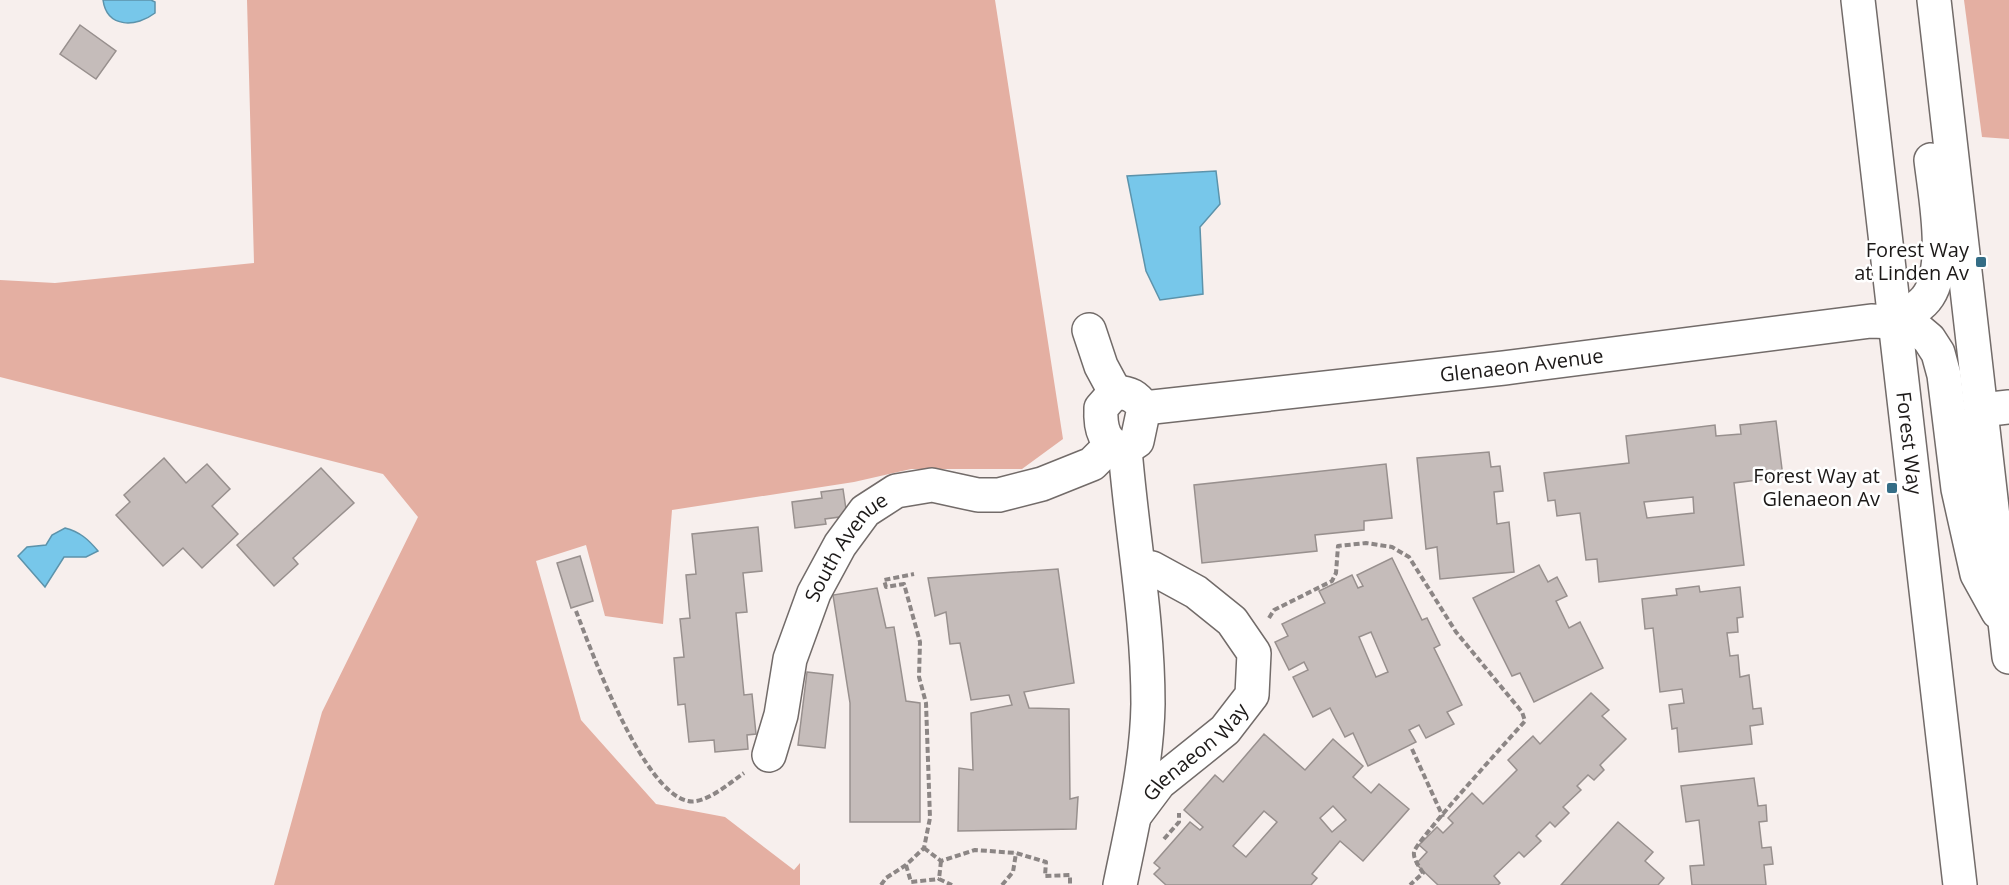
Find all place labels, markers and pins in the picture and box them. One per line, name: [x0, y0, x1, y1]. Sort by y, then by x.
place label: Forest Way at Linden Av: [1854, 236, 1970, 286]
marker: Forest Way at Linden Av: [1974, 255, 1988, 269]
place label: Forest Way at Glenaeon Av: [1753, 462, 1880, 512]
marker: Forest Way at Glenaeon Av: [1885, 481, 1899, 495]

